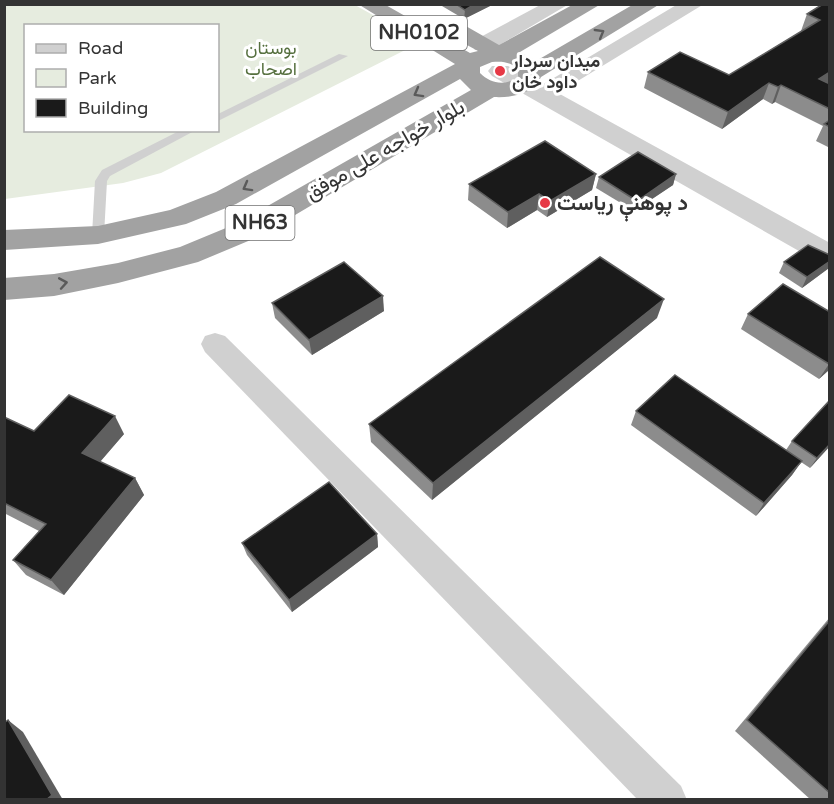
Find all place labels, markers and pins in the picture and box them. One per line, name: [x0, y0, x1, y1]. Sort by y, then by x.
place label: میدان سردار داود خان: [511, 50, 600, 93]
marker: میدان سردار داود خان: [493, 64, 507, 78]
place label: د پوهنې ریاست: [557, 191, 688, 222]
marker: د پوهنې ریاست: [538, 196, 552, 210]

